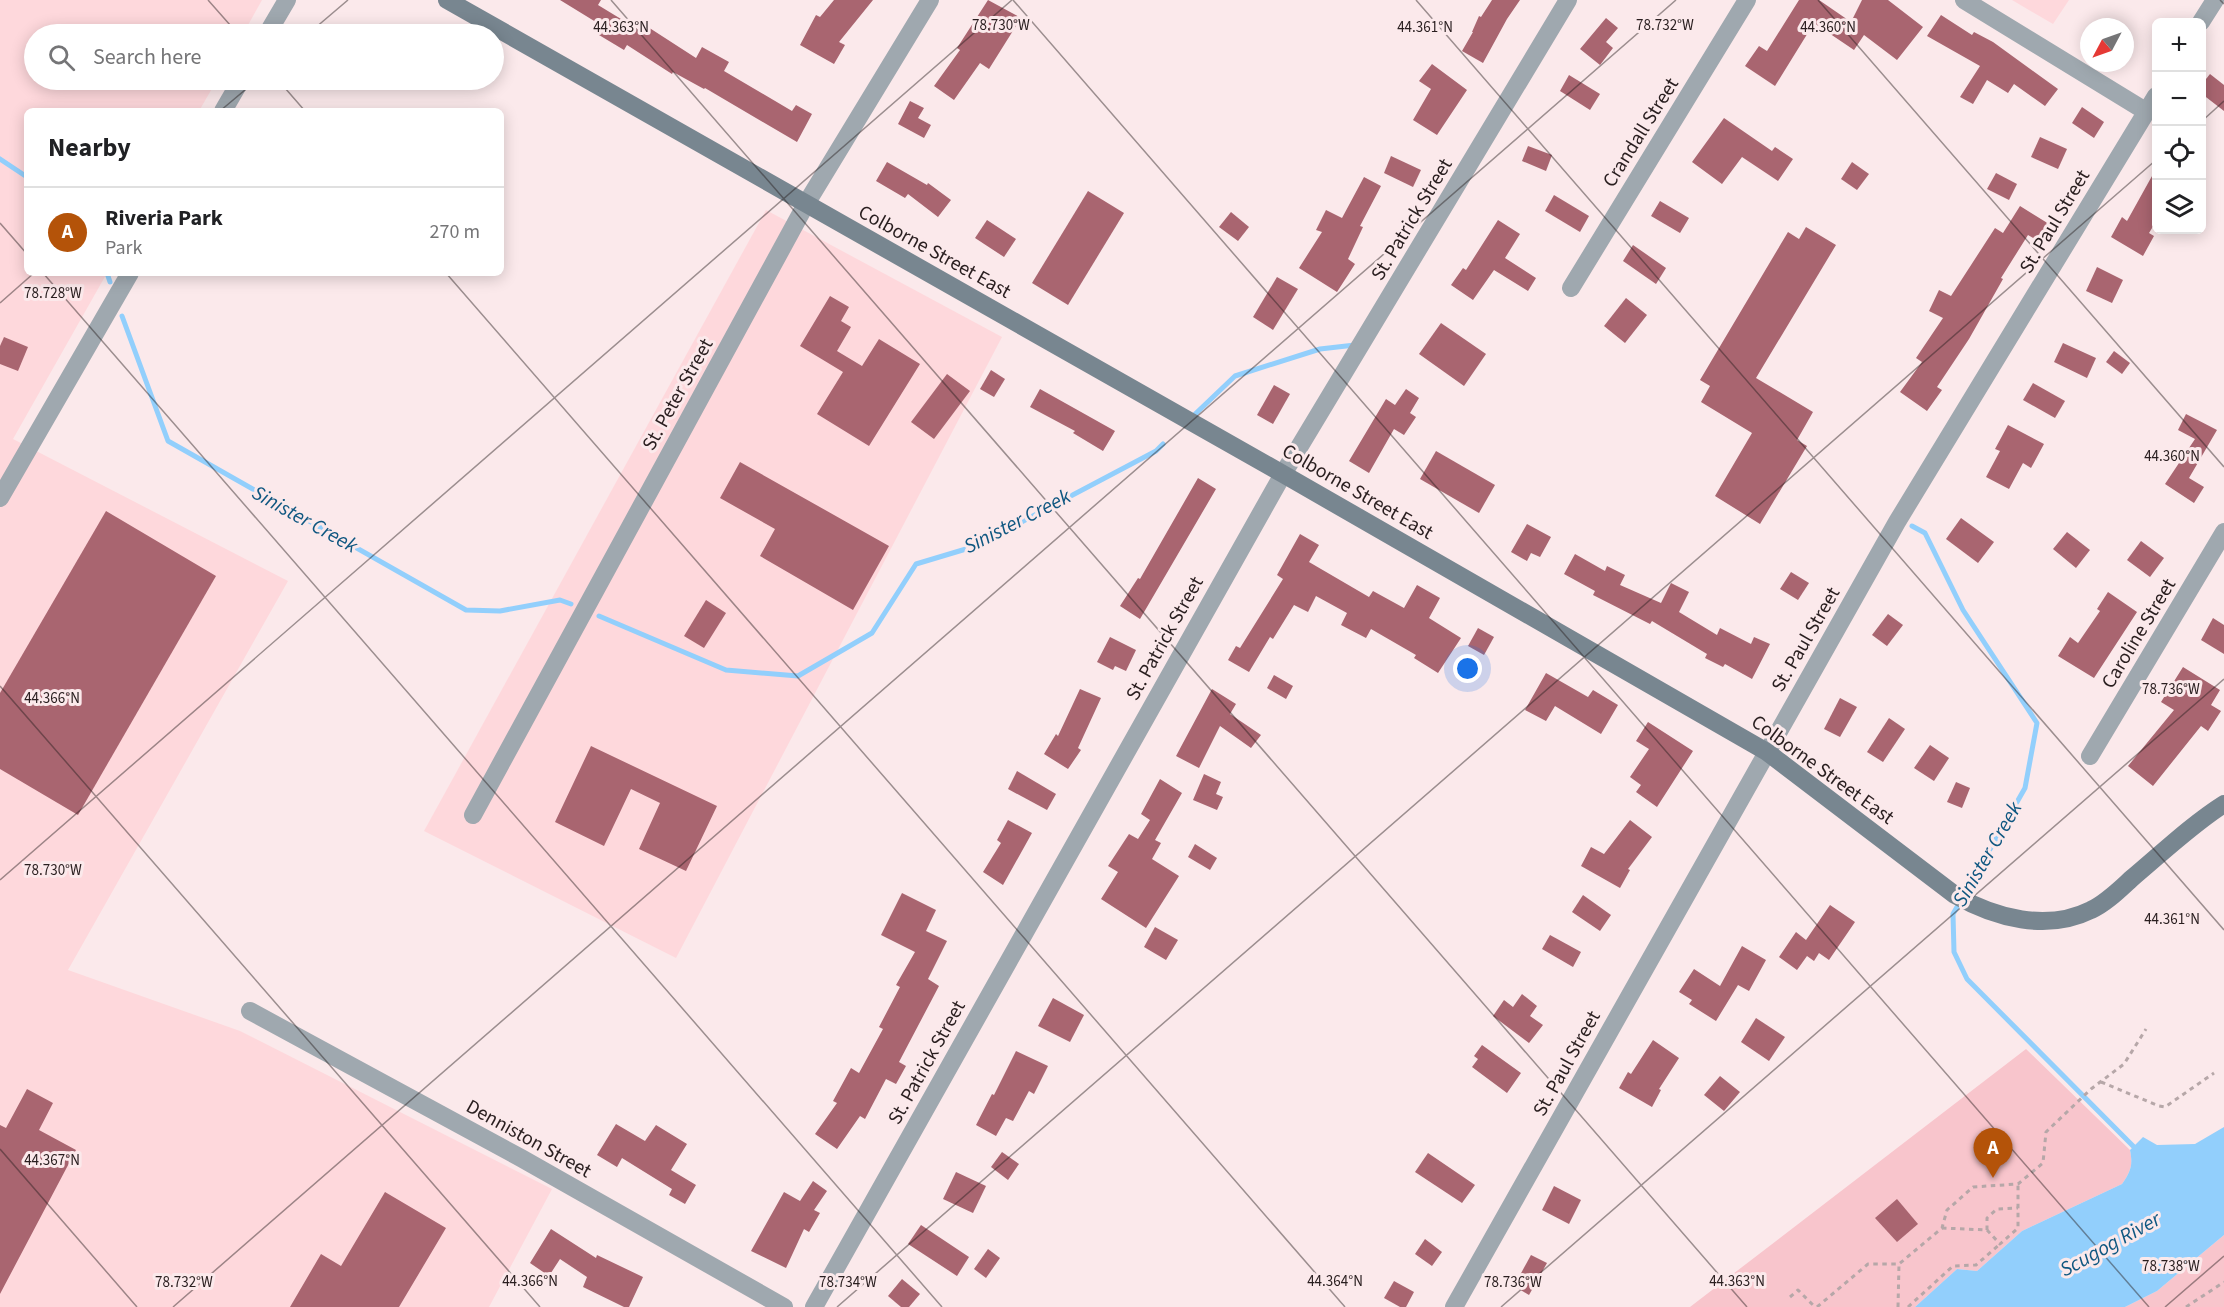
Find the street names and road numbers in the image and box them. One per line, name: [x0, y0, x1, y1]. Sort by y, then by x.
street label: Crandall Street: [1596, 72, 1686, 193]
street label: St. Patrick Street: [1364, 153, 1460, 286]
street label: St. Paul Street: [2013, 164, 2097, 279]
street label: Colborne Street East: [853, 198, 1016, 306]
street label: St. Peter Street: [636, 333, 720, 456]
street label: Colborne Street East: [1277, 437, 1439, 547]
street label: St. Patrick Street: [1119, 571, 1211, 706]
street label: Caroline Street: [2095, 573, 2183, 694]
street label: St. Paul Street: [1765, 582, 1847, 697]
street label: Colborne Street East: [1745, 708, 1900, 831]
street label: St. Patrick Street: [881, 995, 973, 1130]
street label: St. Paul Street: [1526, 1005, 1608, 1121]
street label: Denniston Street: [461, 1093, 596, 1185]

